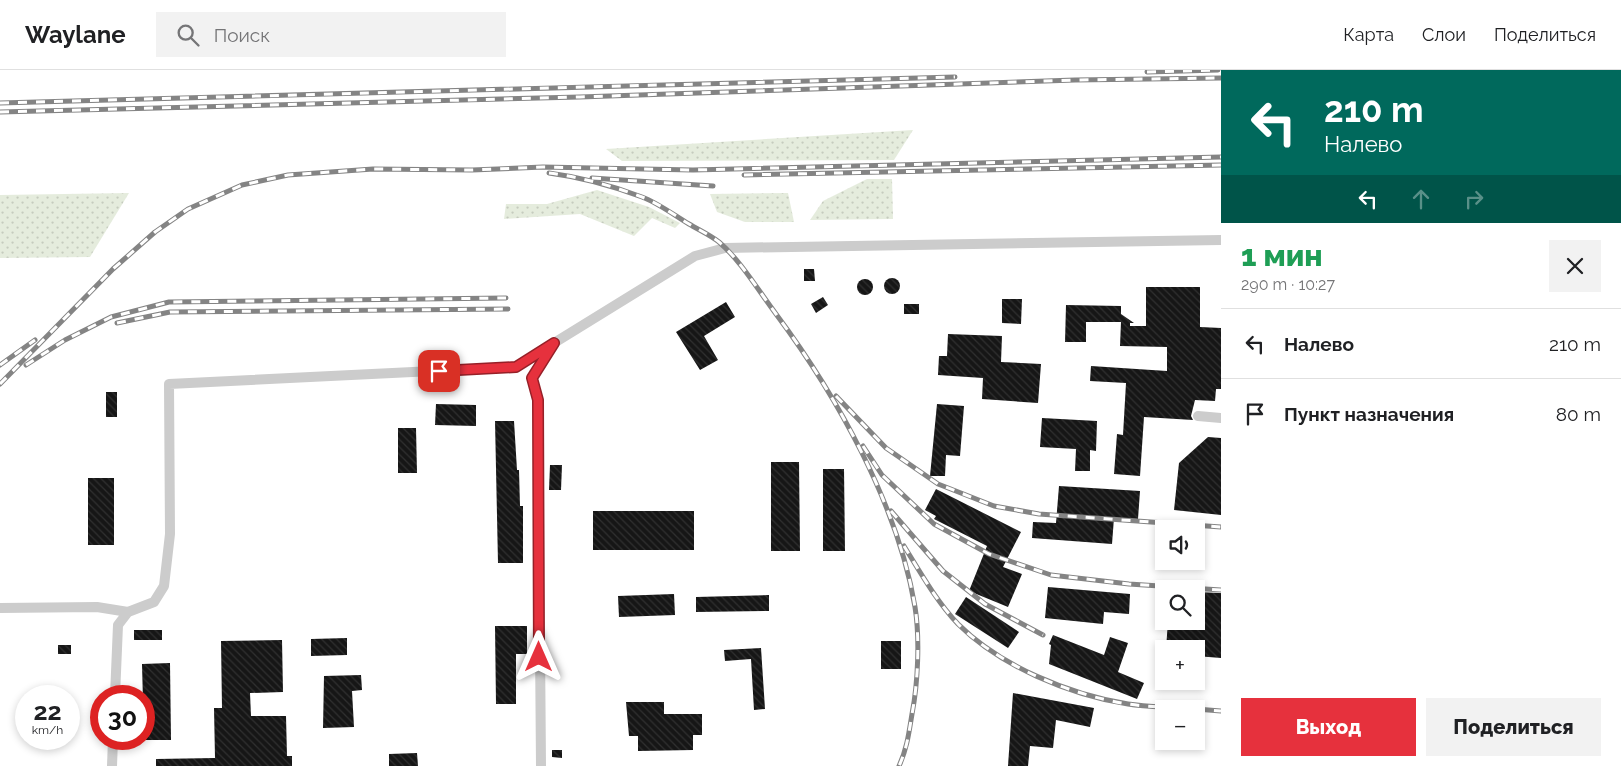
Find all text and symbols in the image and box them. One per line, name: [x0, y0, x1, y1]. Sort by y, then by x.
search box: [156, 12, 506, 57]
text: Waylane: [25, 20, 126, 49]
icon: search: [174, 21, 202, 49]
text: Поиск: [214, 24, 270, 46]
text: Карта: [1343, 24, 1394, 45]
text: Слои: [1422, 24, 1466, 45]
text: Поделиться: [1494, 24, 1596, 45]
text: 210 m: [1324, 89, 1424, 130]
icon: left: [1241, 90, 1306, 155]
text: Налево: [1324, 131, 1402, 157]
icon: left: [1354, 185, 1382, 213]
icon: ahead: [1407, 185, 1435, 213]
icon: right: [1460, 185, 1488, 213]
text: 1 мин: [1241, 238, 1323, 273]
button: close: [1549, 240, 1601, 292]
text: 290 m · 10:27: [1241, 275, 1335, 294]
icon: left: [1241, 330, 1269, 358]
text: Налево: [1284, 333, 1354, 355]
text: 210 m: [1549, 333, 1601, 355]
pin: [418, 350, 460, 392]
icon: arrive: [425, 357, 453, 385]
icon: arrive: [1241, 400, 1269, 428]
text: Пункт назначения: [1284, 403, 1454, 425]
text: 80 m: [1556, 403, 1601, 425]
map controls: [1155, 520, 1205, 750]
button: sound: [1155, 520, 1205, 570]
button: search: [1155, 580, 1205, 630]
position arrow: [512, 630, 564, 682]
button: +: [1155, 640, 1205, 690]
speed limit sign: 30: [90, 685, 155, 750]
text: 22: [33, 696, 62, 726]
button: Выход: [1241, 698, 1416, 756]
button: Поделиться: [1426, 698, 1601, 756]
button: −: [1155, 700, 1205, 750]
text: km/h: [32, 723, 63, 737]

